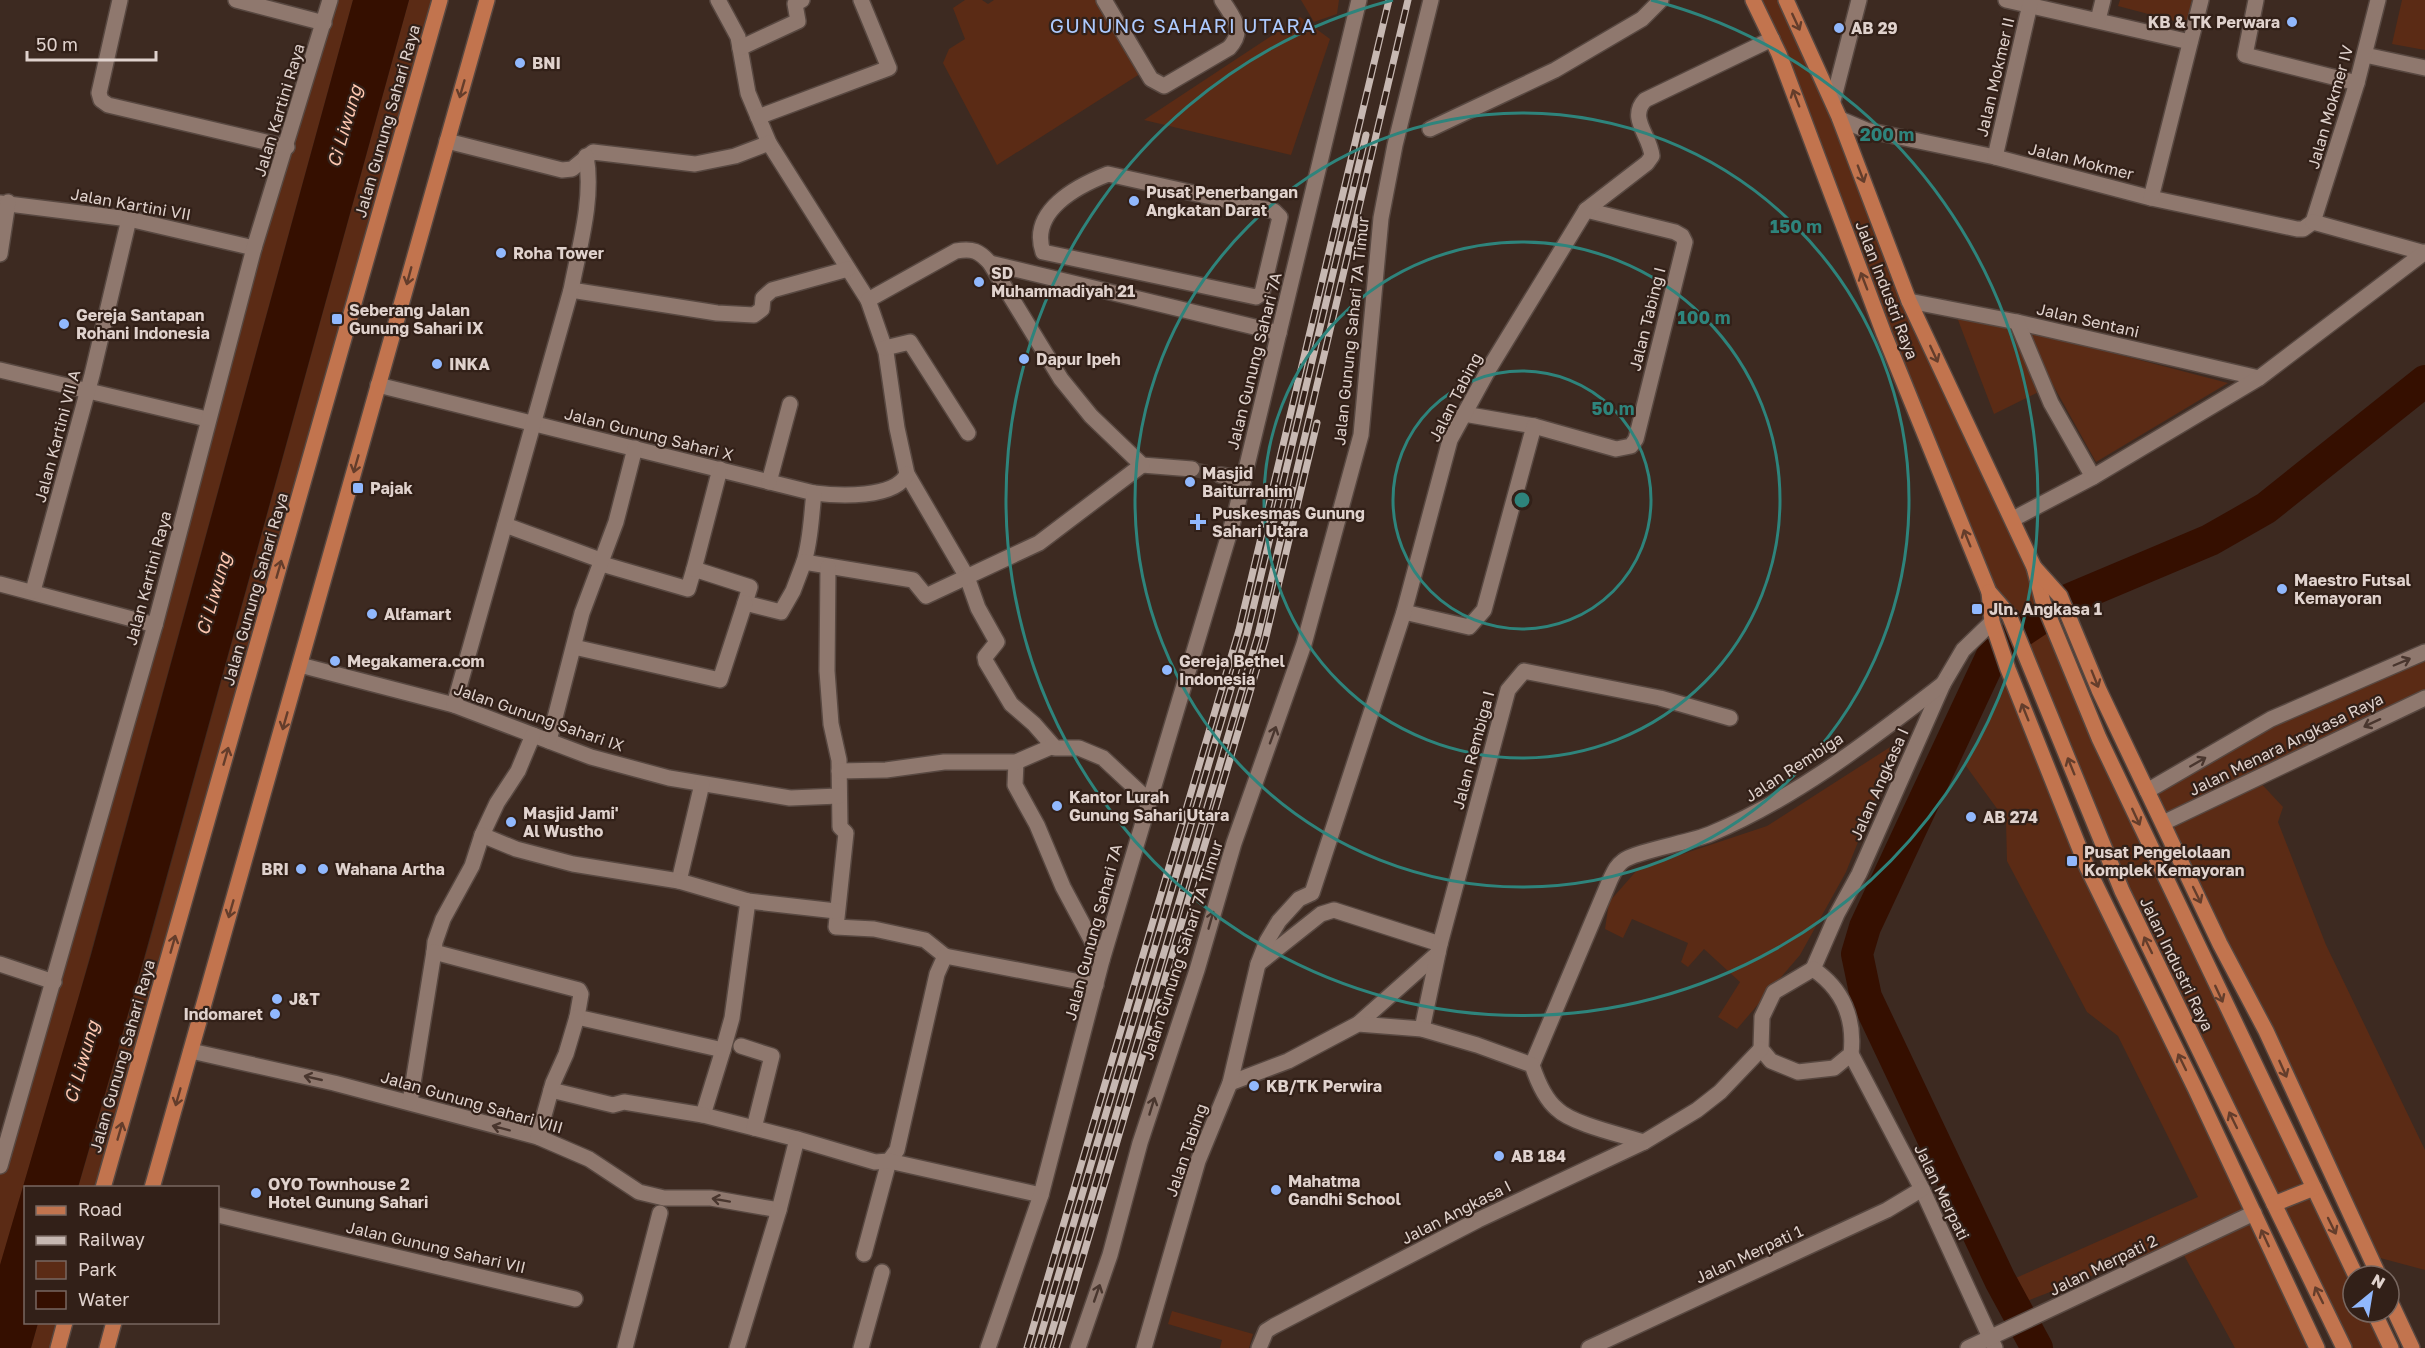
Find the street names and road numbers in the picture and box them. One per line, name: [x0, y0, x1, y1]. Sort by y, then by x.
street label: Jalan Mokmer II: [1972, 15, 2018, 139]
street label: Jalan Gunung Sahari Raya: [350, 22, 424, 220]
street label: Jalan Kartini Raya: [249, 41, 309, 179]
street label: Jalan Mokmer IV: [2303, 43, 2357, 171]
street label: Jalan Mokmer: [2026, 138, 2136, 184]
street label: Jalan Kartini VII: [69, 184, 193, 224]
street label: Jalan Gunung Sahari 7A Timur: [1329, 215, 1373, 447]
street label: Jalan Industri Raya: [1851, 218, 1923, 362]
street label: Jalan Tabing I: [1624, 265, 1670, 373]
street label: Jalan Gunung Sahari 7A: [1222, 270, 1286, 452]
street label: Jalan Sentani: [2035, 298, 2141, 342]
street label: Jalan Tabing: [1424, 349, 1486, 445]
street label: Jalan Kartini VII A: [30, 367, 84, 505]
street label: Jalan Gunung Sahari X: [562, 403, 736, 465]
street label: Jalan Gunung Sahari Raya: [218, 490, 292, 688]
street label: Jalan Kartini Raya: [120, 509, 176, 647]
street label: Jalan Gunung Sahari IX: [451, 679, 627, 756]
street label: Jalan Rembiga I: [1448, 688, 1498, 812]
street label: Jalan Menara Angkasa Raya: [2186, 688, 2386, 800]
street label: Jalan Angkasa I: [1845, 725, 1913, 843]
street label: Jalan Rembiga: [1741, 728, 1847, 806]
street label: Jalan Gunung Sahari 7A Timur: [1137, 837, 1227, 1063]
street label: Jalan Gunung Sahari 7A: [1060, 841, 1126, 1022]
street label: Jalan Industri Raya: [2136, 894, 2218, 1034]
street label: Jalan Gunung Sahari Raya: [85, 957, 159, 1155]
street label: Jalan Gunung Sahari VIII: [379, 1066, 565, 1138]
street label: Jalan Tabing: [1161, 1101, 1211, 1199]
street label: Jalan Merpati: [1910, 1141, 1974, 1243]
street label: Jalan Angkasa I: [1398, 1176, 1514, 1248]
street label: Jalan Gunung Sahari VII: [344, 1217, 528, 1277]
street label: Jalan Merpati 1: [1692, 1220, 1806, 1288]
street label: Jalan Merpati 2: [2046, 1230, 2160, 1300]

